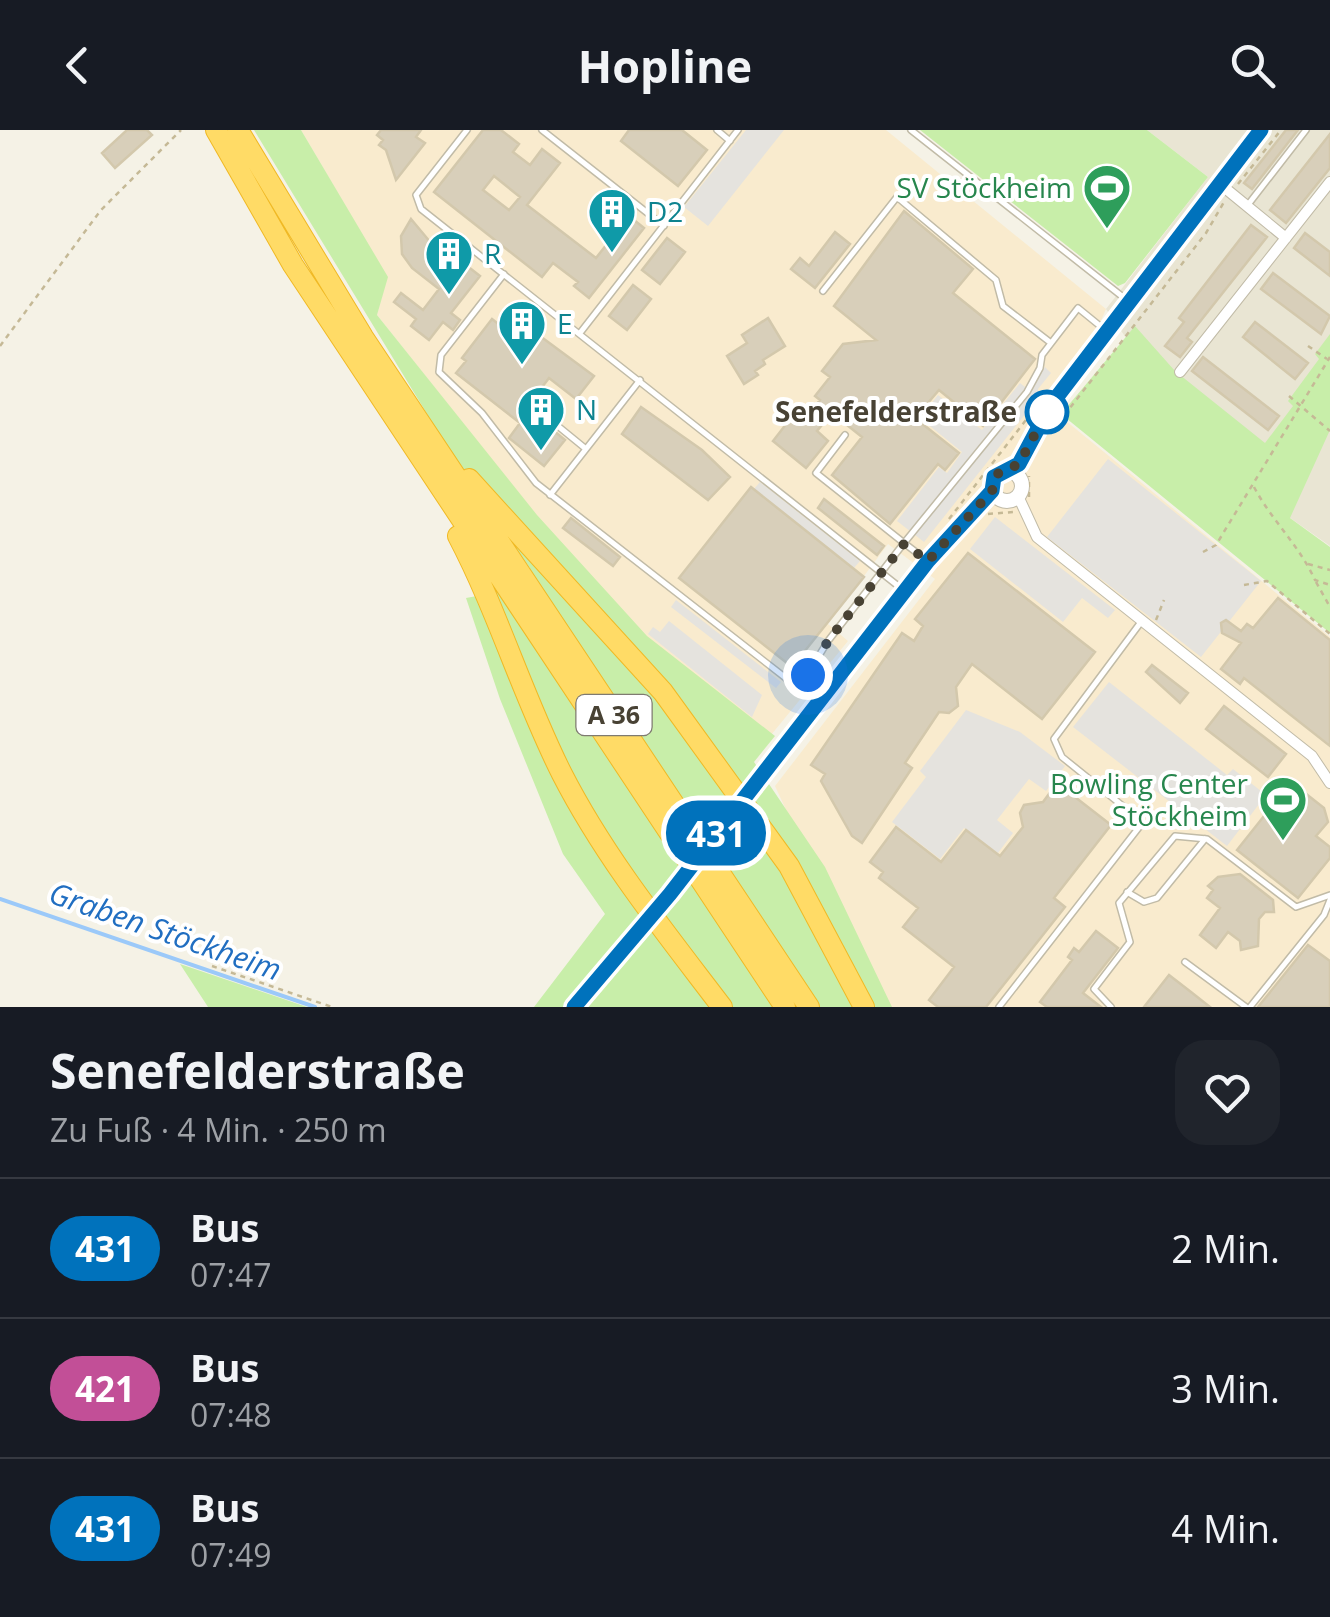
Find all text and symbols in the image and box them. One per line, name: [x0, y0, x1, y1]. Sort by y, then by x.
text: Hopline: [578, 35, 752, 96]
icon: back: [50, 38, 105, 93]
icon: search: [1225, 38, 1280, 93]
sports icon: SV Stöckheim: [1081, 162, 1133, 230]
place label: SV Stöckheim: [896, 168, 1072, 206]
building icon: D2: [586, 186, 638, 254]
place label: D2: [647, 192, 683, 230]
building icon: R: [423, 228, 475, 296]
place label: R: [484, 234, 501, 272]
building icon: E: [496, 298, 548, 366]
place label: E: [557, 304, 573, 342]
building icon: N: [515, 384, 567, 452]
place label: N: [576, 390, 597, 428]
marker: Senefelderstraße: [1026, 391, 1068, 433]
place label: Senefelderstraße: [775, 392, 1017, 430]
your location: [783, 650, 833, 700]
road number: A 36: [576, 695, 652, 735]
place label: Bowling Center Stöckheim: [1050, 764, 1249, 834]
sports icon: Bowling Center Stöckheim: [1257, 774, 1309, 842]
line badge: 431: [658, 800, 774, 866]
text: 431: [686, 810, 746, 857]
water label: Graben Stöckheim: [44, 872, 287, 989]
text: Senefelderstraße: [50, 1038, 465, 1103]
button: heart: [1175, 1040, 1280, 1145]
text: Zu Fuß · 4 Min. · 250 m: [50, 1108, 387, 1151]
text: Bus: [190, 1201, 259, 1253]
text: 2 Min.: [1171, 1222, 1280, 1274]
text: 431: [75, 1225, 135, 1272]
text: 07:47: [190, 1253, 272, 1296]
text: Bus: [190, 1341, 259, 1393]
text: 3 Min.: [1171, 1362, 1280, 1414]
text: 421: [75, 1365, 135, 1412]
text: 07:48: [190, 1393, 272, 1436]
text: Bus: [190, 1481, 259, 1533]
text: 4 Min.: [1171, 1502, 1280, 1554]
text: 431: [75, 1505, 135, 1552]
text: 07:49: [190, 1533, 272, 1576]

